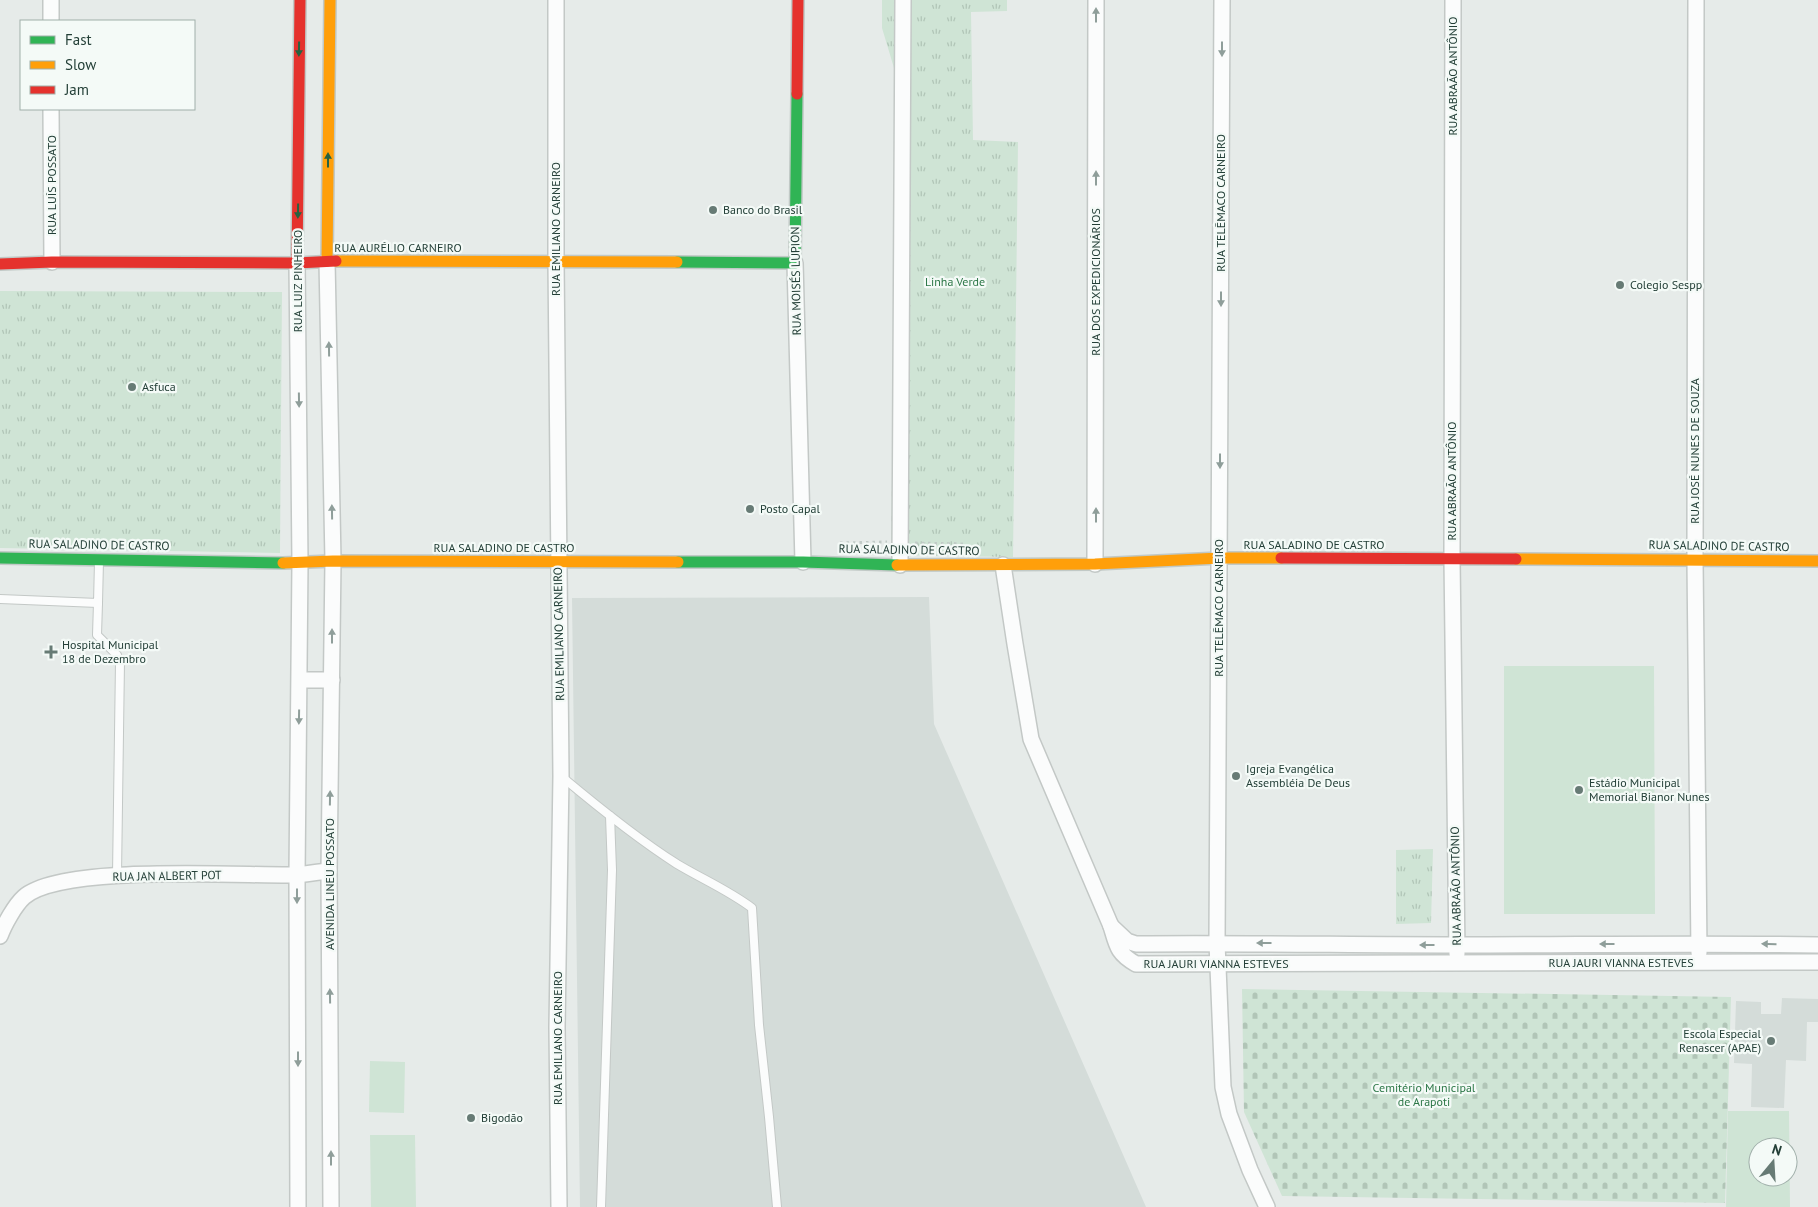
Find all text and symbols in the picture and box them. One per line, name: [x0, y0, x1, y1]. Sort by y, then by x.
one-way arrow: [1092, 7, 1100, 23]
street label: RUA ABRAÃO ANTÔNIO: [1445, 16, 1460, 136]
legend: [20, 20, 195, 110]
text: Fast: [65, 30, 92, 49]
one-way arrow: [295, 41, 303, 57]
one-way arrow: [1218, 41, 1226, 57]
text: Slow: [65, 55, 96, 74]
text: Jam: [64, 80, 89, 99]
street label: RUA TELÊMACO CARNEIRO: [1213, 134, 1228, 272]
street label: RUA LUÍS POSSATO: [44, 135, 59, 235]
one-way arrow: [324, 152, 332, 168]
street label: RUA EMILIANO CARNEIRO: [548, 162, 563, 296]
one-way arrow: [1092, 169, 1100, 185]
place label: Banco do Brasil: [723, 202, 803, 217]
one-way arrow: [294, 203, 302, 219]
marker: Banco do Brasil: [707, 204, 719, 216]
street label: RUA DOS EXPEDICIONÁRIOS: [1088, 208, 1103, 356]
street label: RUA MOISÉS LUPION: [787, 226, 804, 336]
street label: RUA LUIZ PINHEIRO: [290, 230, 305, 332]
street label: RUA AURÉLIO CARNEIRO: [334, 240, 462, 255]
park label: Linha Verde: [925, 274, 985, 289]
place label: Colegio Sespp: [1630, 277, 1702, 292]
marker: Colegio Sespp: [1614, 279, 1626, 291]
one-way arrow: [1217, 291, 1225, 307]
one-way arrow: [325, 341, 333, 357]
street label: RUA JOSÉ NUNES DE SOUZA: [1687, 378, 1702, 524]
place label: Asfuca: [142, 379, 176, 394]
marker: Asfuca: [126, 381, 138, 393]
one-way arrow: [295, 392, 303, 408]
street label: RUA ABRAÃO ANTÔNIO: [1444, 421, 1459, 541]
one-way arrow: [1216, 453, 1224, 469]
place label: Posto Capal: [760, 501, 820, 516]
marker: Posto Capal: [744, 503, 756, 515]
one-way arrow: [328, 504, 336, 520]
one-way arrow: [1092, 507, 1100, 523]
street label: RUA SALADINO DE CASTRO: [28, 536, 170, 553]
street label: RUA SALADINO DE CASTRO: [1243, 537, 1385, 552]
street label: RUA SALADINO DE CASTRO: [1648, 537, 1790, 554]
street label: RUA TELÊMACO CARNEIRO: [1211, 539, 1226, 677]
street label: RUA SALADINO DE CASTRO: [433, 540, 575, 555]
street label: RUA SALADINO DE CASTRO: [838, 541, 980, 558]
street label: RUA EMILIANO CARNEIRO: [550, 567, 567, 701]
one-way arrow: [328, 628, 336, 644]
place label: Hospital Municipal 18 de Dezembro: [62, 637, 159, 666]
marker: Hospital Municipal 18 de Dezembro: [44, 645, 58, 659]
one-way arrow: [295, 709, 303, 725]
place label: Igreja Evangélica Assembléia De Deus: [1246, 761, 1350, 790]
marker: Igreja Evangélica Assembléia De Deus: [1230, 770, 1242, 782]
place label: Estádio Municipal Memorial Bianor Nunes: [1589, 775, 1709, 804]
marker: Estádio Municipal Memorial Bianor Nunes: [1573, 784, 1585, 796]
one-way arrow: [326, 790, 334, 806]
street label: AVENIDA LINEU POSSATO: [322, 818, 337, 950]
street label: RUA ABRAÃO ANTÔNIO: [1447, 826, 1464, 946]
street label: RUA JAN ALBERT POT: [112, 867, 222, 884]
one-way arrow: [293, 889, 301, 905]
one-way arrow: [1256, 939, 1272, 947]
one-way arrow: [1599, 940, 1615, 948]
one-way arrow: [1761, 940, 1777, 948]
one-way arrow: [1419, 941, 1435, 949]
street label: RUA JAURI VIANNA ESTEVES: [1548, 955, 1694, 970]
street label: RUA JAURI VIANNA ESTEVES: [1143, 956, 1289, 971]
street label: RUA EMILIANO CARNEIRO: [550, 971, 565, 1105]
one-way arrow: [326, 988, 334, 1004]
place label: Escola Especial Renascer (APAE): [1679, 1026, 1761, 1055]
marker: Escola Especial Renascer (APAE): [1765, 1035, 1777, 1047]
one-way arrow: [294, 1051, 302, 1067]
park label: Cemitério Municipal de Arapoti: [1373, 1080, 1476, 1109]
place label: Bigodão: [481, 1110, 523, 1125]
marker: Bigodão: [465, 1112, 477, 1124]
north arrow: [1748, 1137, 1798, 1187]
text: N: [1770, 1140, 1784, 1160]
one-way arrow: [327, 1150, 335, 1166]

